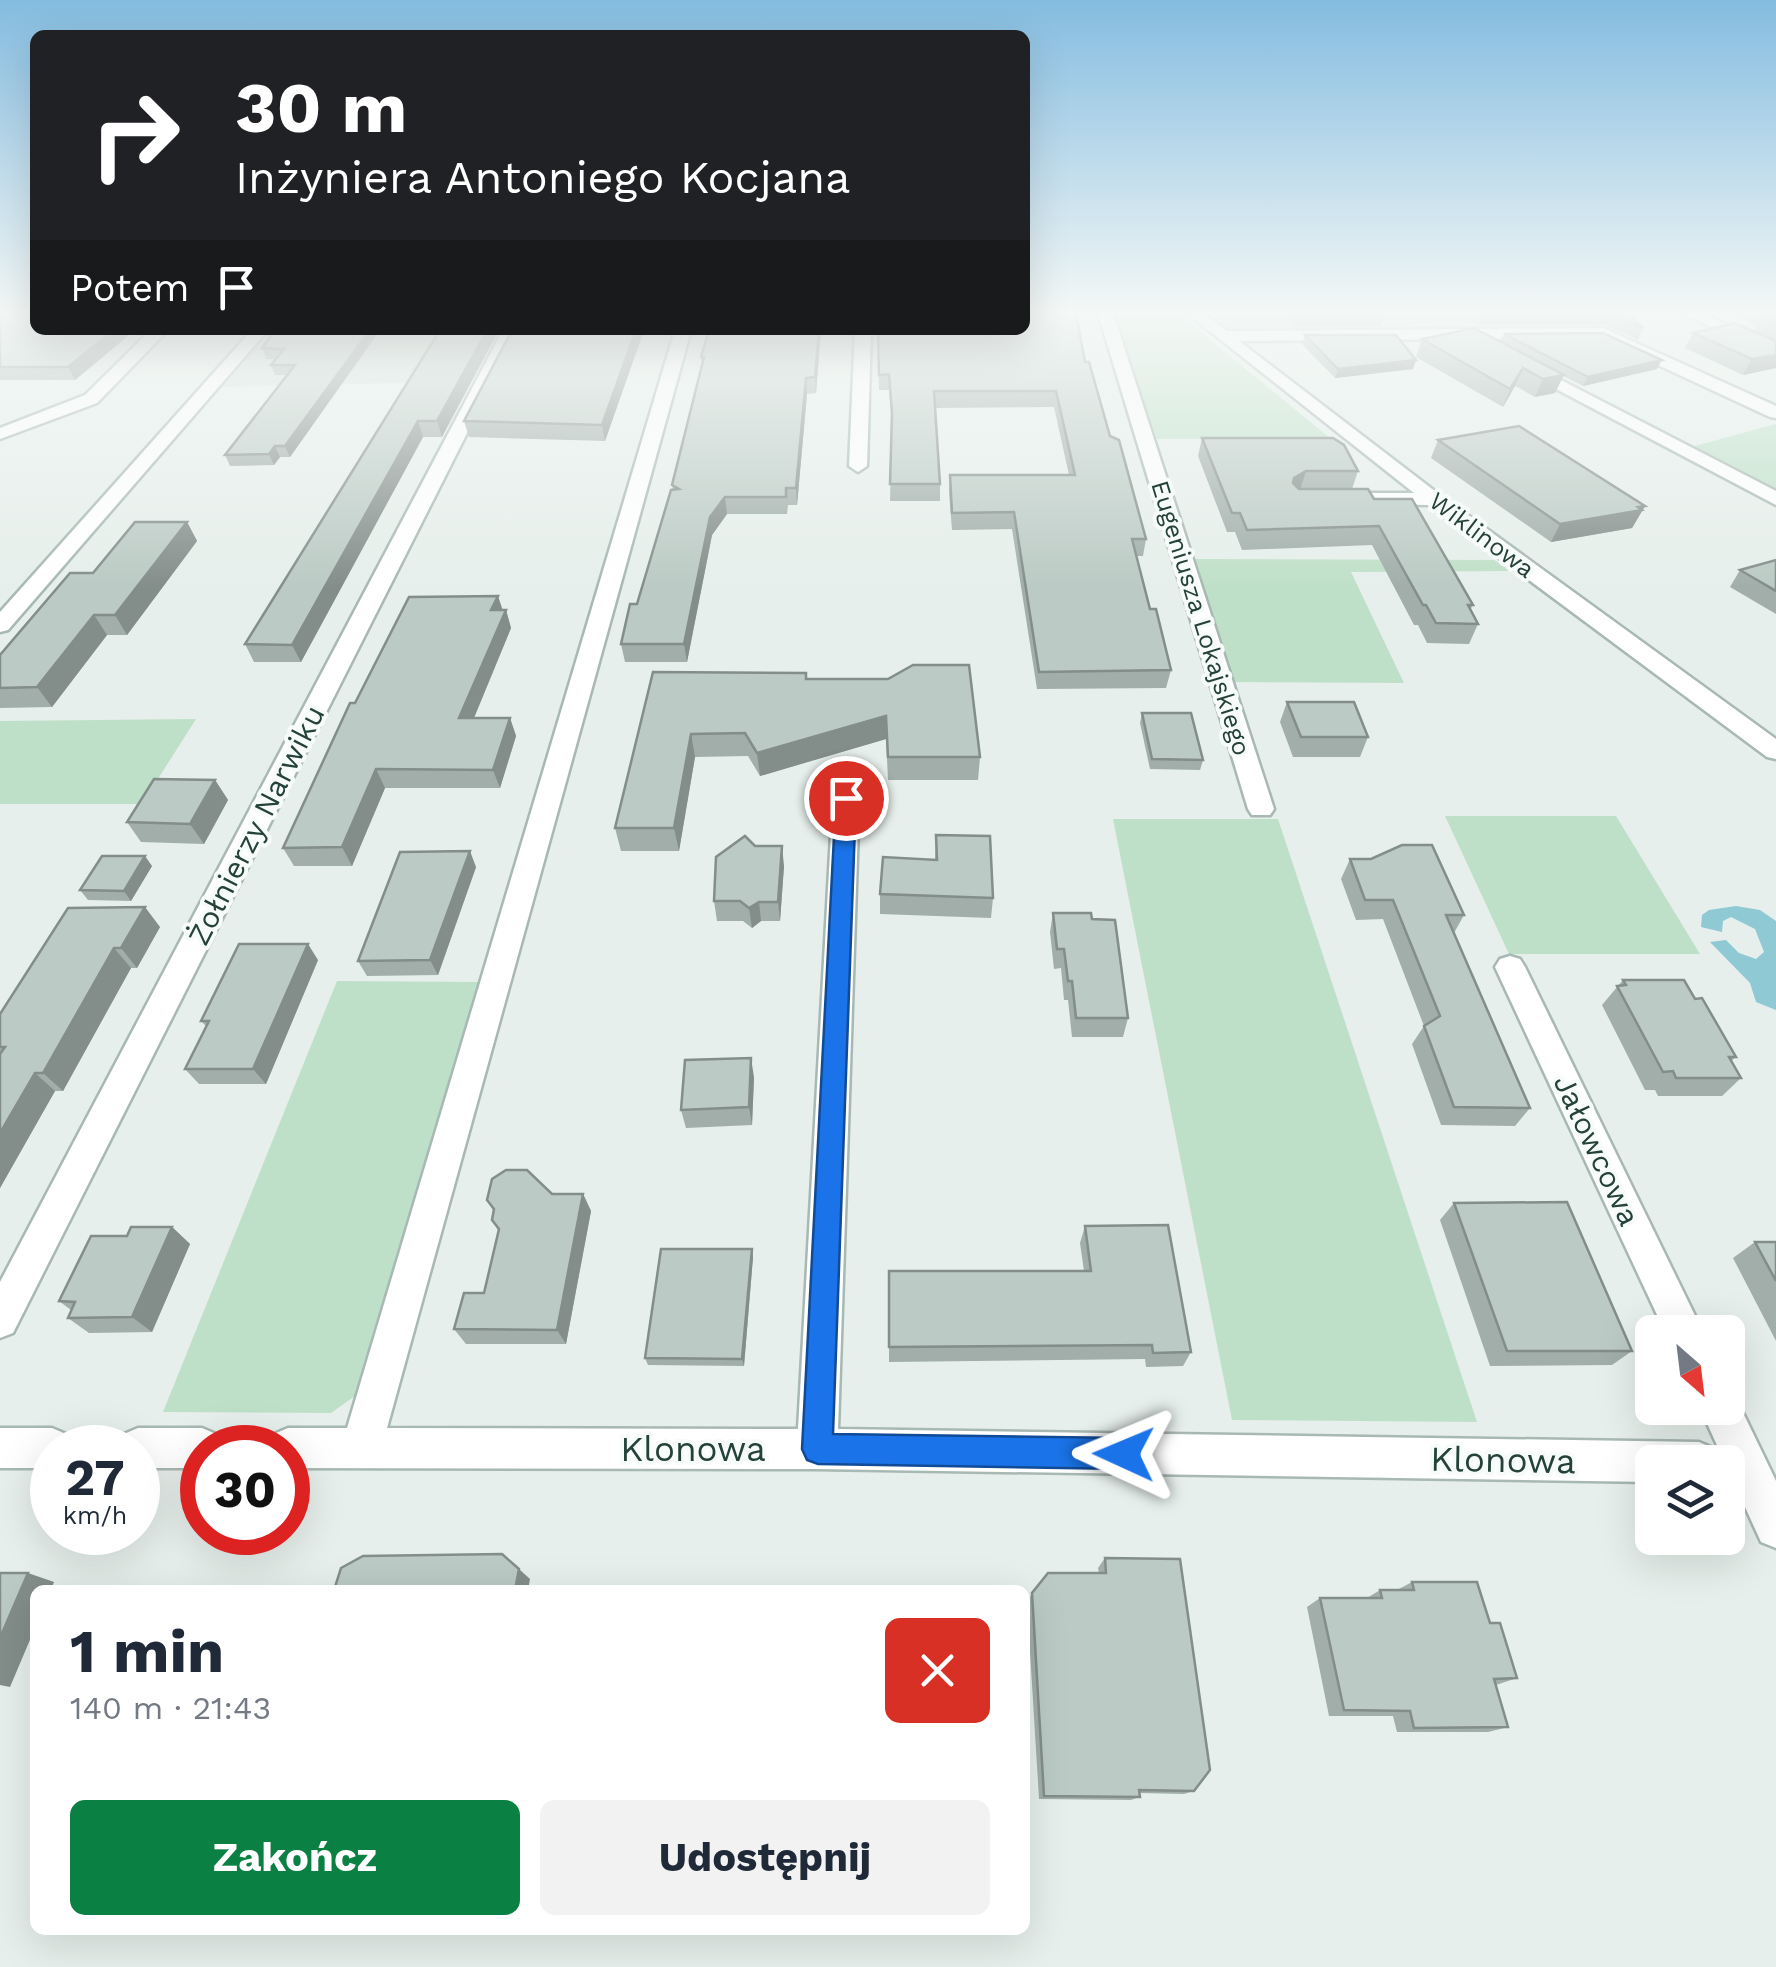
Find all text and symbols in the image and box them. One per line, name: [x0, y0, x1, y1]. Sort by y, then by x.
text: 30 m: [235, 67, 407, 149]
icon: right: [70, 70, 200, 200]
text: Inżyniera Antoniego Kocjana: [235, 151, 850, 204]
icon: arrive: [209, 260, 264, 315]
text: Potem: [70, 266, 189, 310]
street label: Eugeniusza Lokajskiego: [1145, 477, 1257, 759]
street label: Wiklinowa: [1424, 486, 1540, 584]
street label: Żołnierzy Narwiku: [180, 699, 332, 951]
pin: [804, 756, 889, 841]
icon: arrive: [819, 771, 874, 826]
street label: Jałowcowa: [1547, 1069, 1647, 1231]
north arrow: [1635, 1315, 1745, 1425]
map controls: [1635, 1315, 1745, 1555]
position arrow: [1072, 1402, 1176, 1506]
speed limit sign: 30: [180, 1425, 310, 1555]
street label: Klonowa: [620, 1428, 766, 1470]
street label: Klonowa: [1430, 1438, 1576, 1482]
button: layers: [1635, 1445, 1745, 1555]
text: 27: [65, 1448, 125, 1507]
text: km/h: [63, 1501, 127, 1530]
text: 1 min: [70, 1616, 224, 1687]
button: close: [885, 1618, 990, 1723]
text: 140 m · 21:43: [70, 1689, 271, 1727]
button: Zakończ: [70, 1800, 520, 1915]
button: Udostępnij: [540, 1800, 990, 1915]

